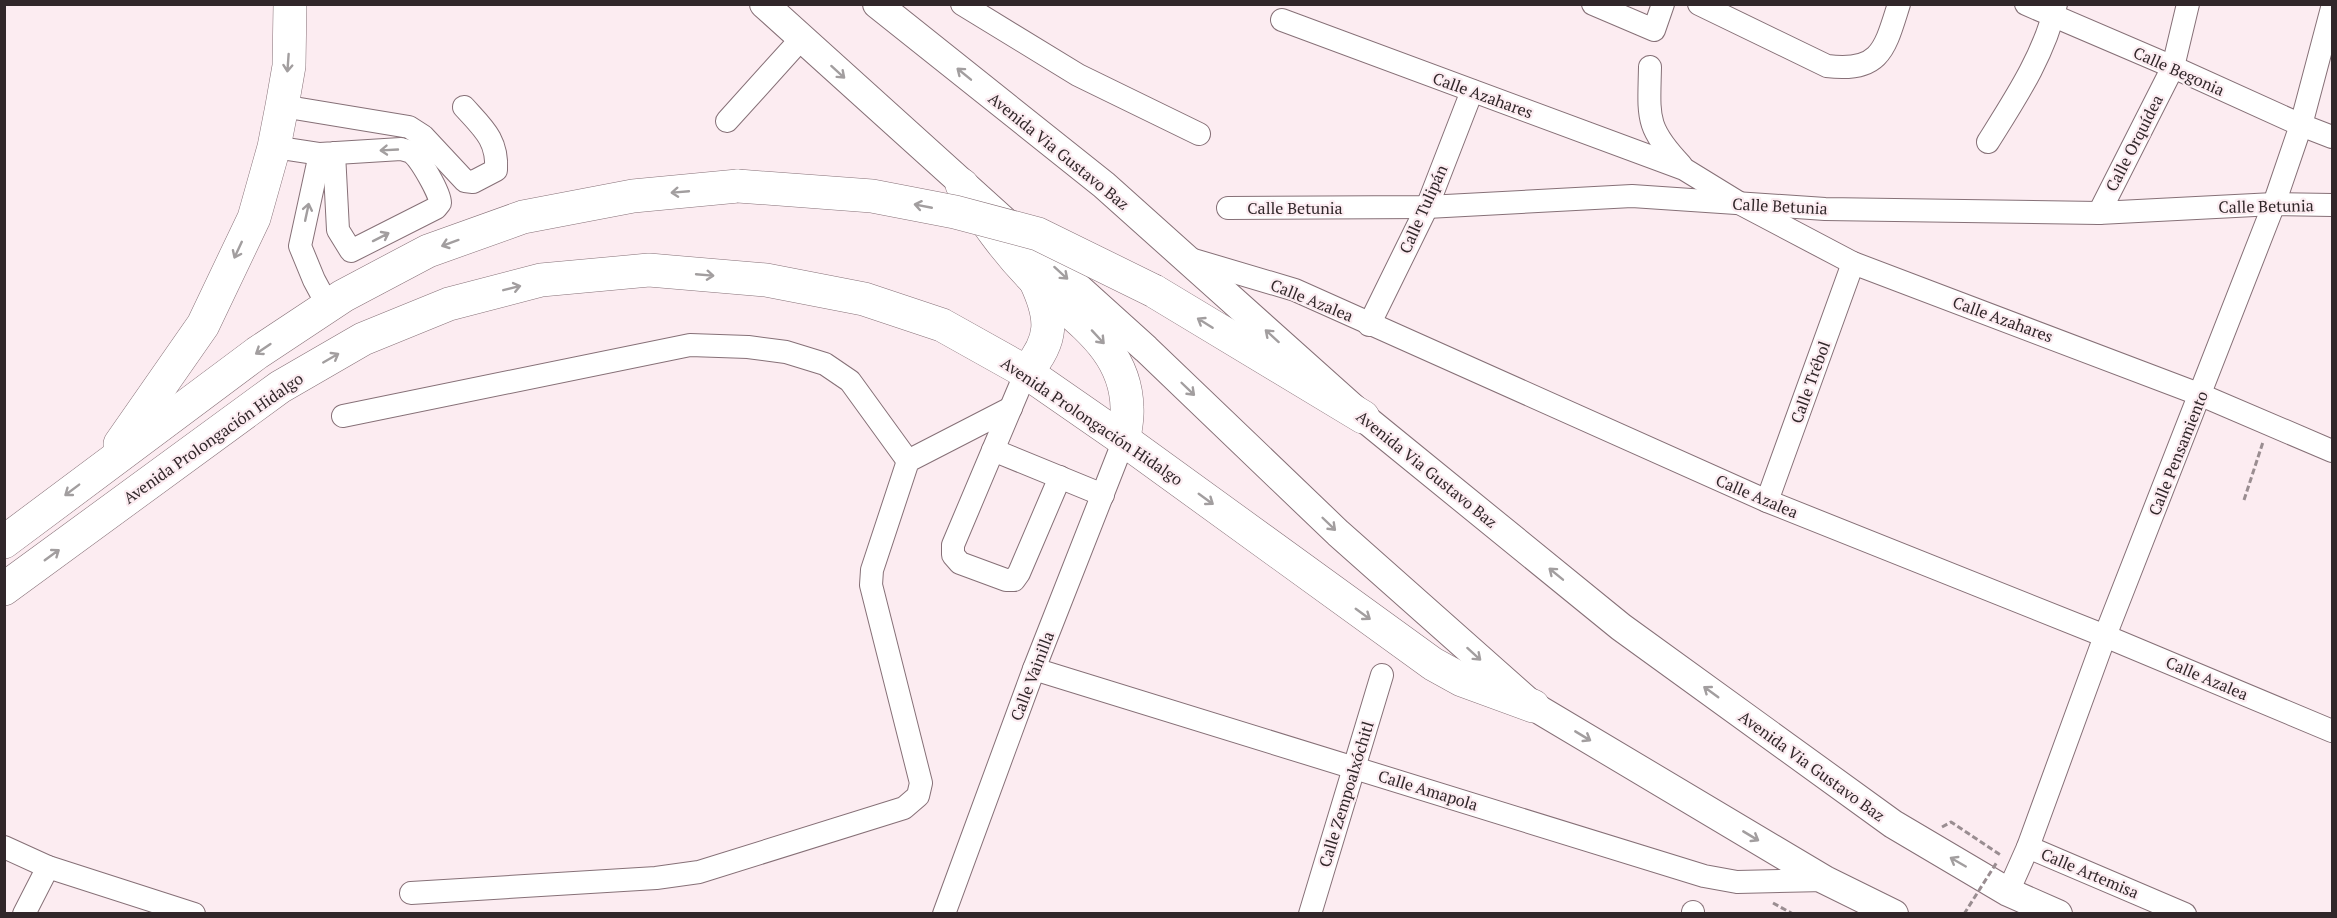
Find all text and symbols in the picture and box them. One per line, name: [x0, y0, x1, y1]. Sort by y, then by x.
street label: Calle Begonia: [2130, 41, 2228, 101]
one-way arrow: [282, 52, 293, 72]
one-way arrow: [830, 65, 845, 79]
one-way arrow: [956, 67, 972, 80]
street label: Calle Azahares: [1430, 67, 1536, 123]
street label: Avenida Via Gustavo Baz: [984, 87, 1134, 215]
street label: Calle Orquídea: [2100, 91, 2168, 195]
one-way arrow: [379, 145, 399, 156]
street label: Calle Tulipán: [1394, 161, 1453, 257]
one-way arrow: [671, 186, 691, 197]
street label: Calle Betunia: [1732, 193, 1828, 219]
street label: Calle Betunia: [2218, 194, 2314, 218]
street label: Calle Betunia: [1247, 197, 1343, 219]
one-way arrow: [914, 200, 933, 211]
one-way arrow: [302, 203, 313, 223]
one-way arrow: [371, 231, 389, 242]
one-way arrow: [441, 238, 460, 249]
one-way arrow: [232, 241, 244, 259]
one-way arrow: [1053, 266, 1068, 280]
one-way arrow: [695, 269, 715, 280]
street label: Calle Azalea: [1267, 273, 1357, 327]
one-way arrow: [502, 281, 521, 293]
street label: Calle Azahares: [1950, 291, 2056, 347]
one-way arrow: [1197, 316, 1214, 328]
one-way arrow: [1265, 329, 1280, 343]
one-way arrow: [1091, 330, 1105, 345]
street label: Calle Trébol: [1785, 338, 1835, 426]
one-way arrow: [255, 343, 271, 355]
one-way arrow: [322, 352, 339, 364]
street label: Avenida Prolongación Hidalgo: [997, 352, 1187, 490]
street label: Avenida Prolongación Hidalgo: [119, 367, 307, 509]
one-way arrow: [1180, 382, 1195, 396]
street label: Calle Pensamiento: [2143, 387, 2213, 519]
street label: Avenida Via Gustavo Baz: [1352, 405, 1502, 533]
street label: Calle Azalea: [1712, 469, 1802, 523]
one-way arrow: [65, 484, 81, 497]
one-way arrow: [1197, 493, 1213, 505]
one-way arrow: [1321, 516, 1336, 530]
one-way arrow: [43, 549, 59, 561]
one-way arrow: [1548, 568, 1564, 581]
one-way arrow: [1355, 607, 1371, 620]
street label: Calle Vainilla: [1005, 628, 1059, 724]
one-way arrow: [1466, 647, 1481, 661]
street label: Calle Azalea: [2162, 651, 2252, 705]
one-way arrow: [1703, 686, 1719, 699]
street label: Avenida Via Gustavo Baz: [1735, 706, 1889, 826]
street label: Calle Zempoalxóchitl: [1313, 718, 1379, 870]
one-way arrow: [1574, 731, 1591, 743]
street label: Calle Amapola: [1375, 764, 1481, 816]
one-way arrow: [1742, 830, 1759, 842]
street label: Calle Artemisa: [2038, 842, 2142, 904]
one-way arrow: [1950, 856, 1967, 868]

